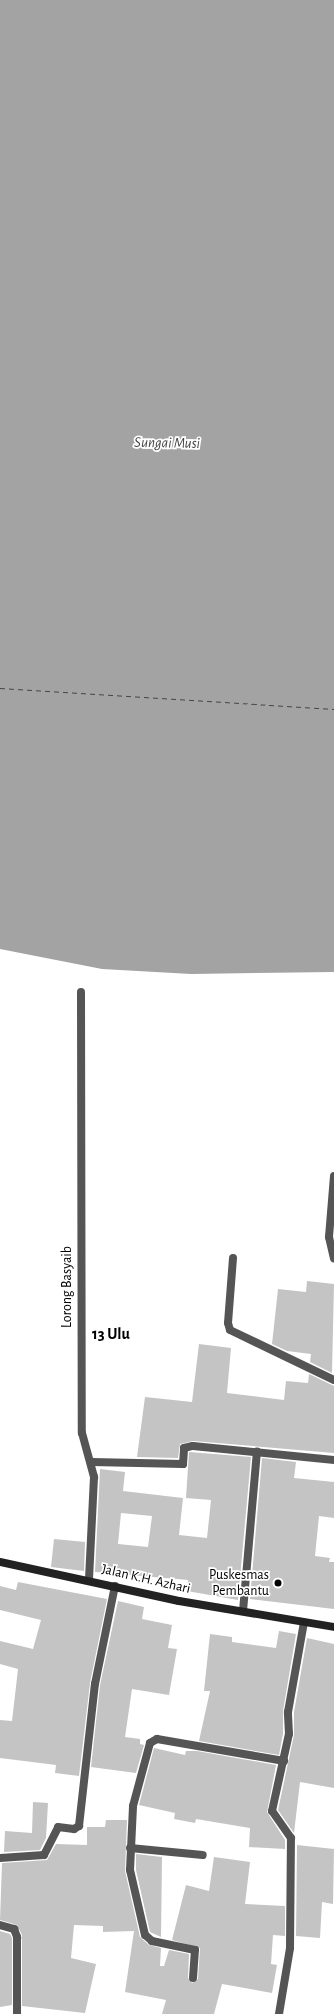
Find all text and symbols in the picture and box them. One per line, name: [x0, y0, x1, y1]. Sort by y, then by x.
water label: Sungai Musi: [134, 433, 200, 453]
street label: Lorong Basyaib: [59, 1246, 75, 1328]
district label: 13 Ulu: [92, 1324, 130, 1344]
street label: Jalan K.H. Azhari: [100, 1561, 192, 1597]
place label: Puskesmas Pembantu: [209, 1567, 269, 1600]
marker: Puskesmas Pembantu: [272, 1577, 284, 1589]

